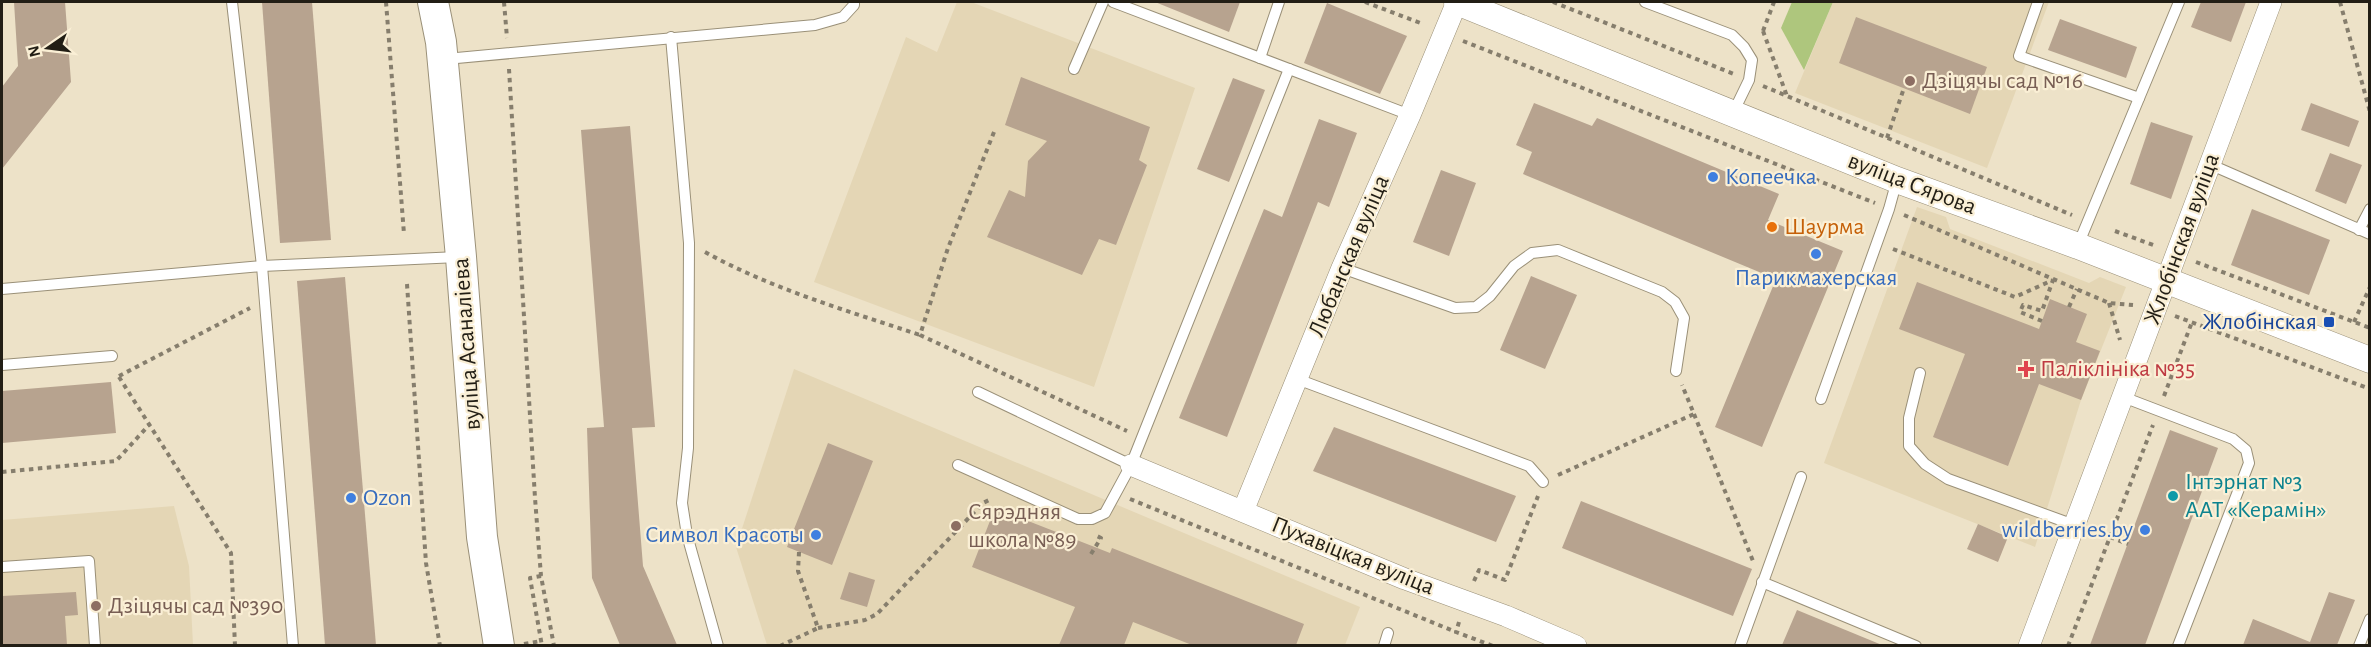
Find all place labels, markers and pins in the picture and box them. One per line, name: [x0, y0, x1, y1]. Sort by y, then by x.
place label: Дзіцячы сад №16: [1922, 69, 2083, 93]
marker: Дзіцячы сад №16: [1903, 74, 1917, 88]
place label: Копеечка: [1725, 165, 1817, 189]
marker: Копеечка: [1706, 170, 1720, 184]
place label: Шаурма: [1784, 215, 1865, 239]
marker: Шаурма: [1765, 220, 1779, 234]
marker: Парикмахерская: [1809, 247, 1823, 261]
place label: Парикмахерская: [1735, 266, 1897, 290]
place label: Жлобінская: [2202, 310, 2317, 334]
marker: Жлобінская: [2322, 315, 2336, 329]
place label: Паліклініка №35: [2040, 357, 2195, 381]
marker: Паліклініка №35: [2017, 360, 2035, 378]
place label: Інтэрнат №3 ААТ «Керамін»: [2185, 470, 2326, 522]
place label: Ozon: [363, 486, 412, 510]
marker: Інтэрнат №3 ААТ «Керамін»: [2166, 489, 2180, 503]
marker: Ozon: [344, 491, 358, 505]
place label: Сярэдняя школа №89: [968, 500, 1077, 552]
place label: wildberries.by: [2002, 518, 2133, 542]
marker: Сярэдняя школа №89: [949, 519, 963, 533]
place label: Символ Красоты: [645, 523, 804, 547]
marker: wildberries.by: [2138, 523, 2152, 537]
marker: Символ Красоты: [809, 528, 823, 542]
place label: Дзіцячы сад №390: [108, 594, 283, 618]
marker: Дзіцячы сад №390: [89, 599, 103, 613]

